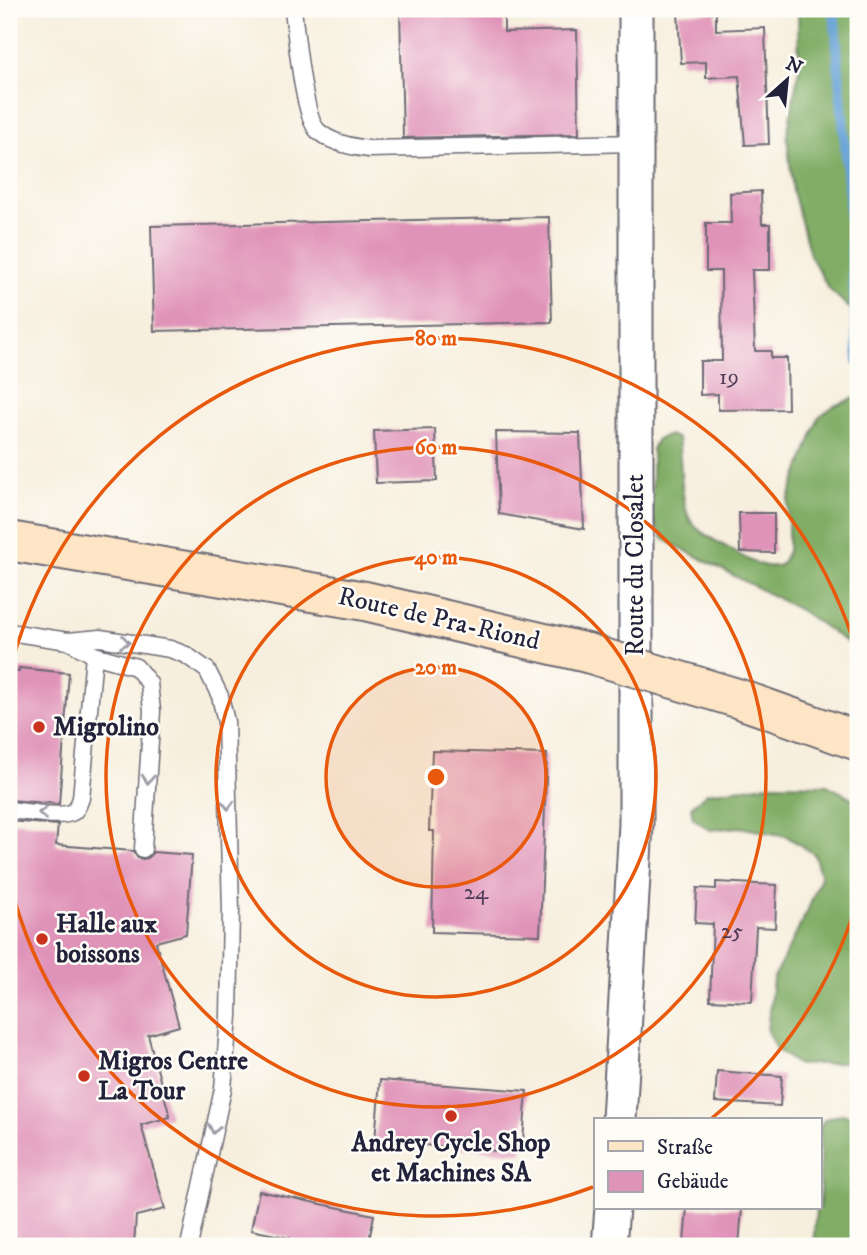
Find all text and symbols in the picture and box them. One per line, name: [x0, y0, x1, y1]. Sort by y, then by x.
north arrow: [752, 46, 822, 116]
text: N: [782, 52, 807, 80]
text: 80 m: [415, 326, 457, 352]
house number: 19: [719, 363, 739, 392]
text: 60 m: [415, 435, 457, 461]
street label: Route du Closalet: [619, 474, 652, 656]
text: 40 m: [414, 545, 458, 571]
street label: Route de Pra-Riond: [335, 580, 543, 658]
one-way arrow: [119, 634, 131, 649]
text: 20 m: [415, 655, 457, 681]
place label: Migrolino: [53, 711, 159, 744]
marker: Migrolino: [31, 719, 47, 735]
centre of rings: [424, 765, 448, 789]
one-way arrow: [141, 773, 156, 784]
one-way arrow: [221, 799, 236, 810]
one-way arrow: [37, 806, 48, 821]
house number: 24: [464, 878, 489, 907]
place label: Halle aux boissons: [55, 908, 157, 971]
house number: 25: [721, 917, 743, 946]
marker: Halle aux boissons: [34, 931, 50, 947]
place label: Migros Centre La Tour: [98, 1045, 248, 1108]
marker: Migros Centre La Tour: [76, 1068, 92, 1084]
marker: Andrey Cycle Shop et Machines SA: [443, 1108, 459, 1124]
legend: [594, 1118, 822, 1210]
one-way arrow: [208, 1123, 223, 1135]
place label: Andrey Cycle Shop et Machines SA: [351, 1127, 550, 1190]
text: Straße: [657, 1135, 713, 1161]
text: Gebäude: [657, 1169, 729, 1195]

